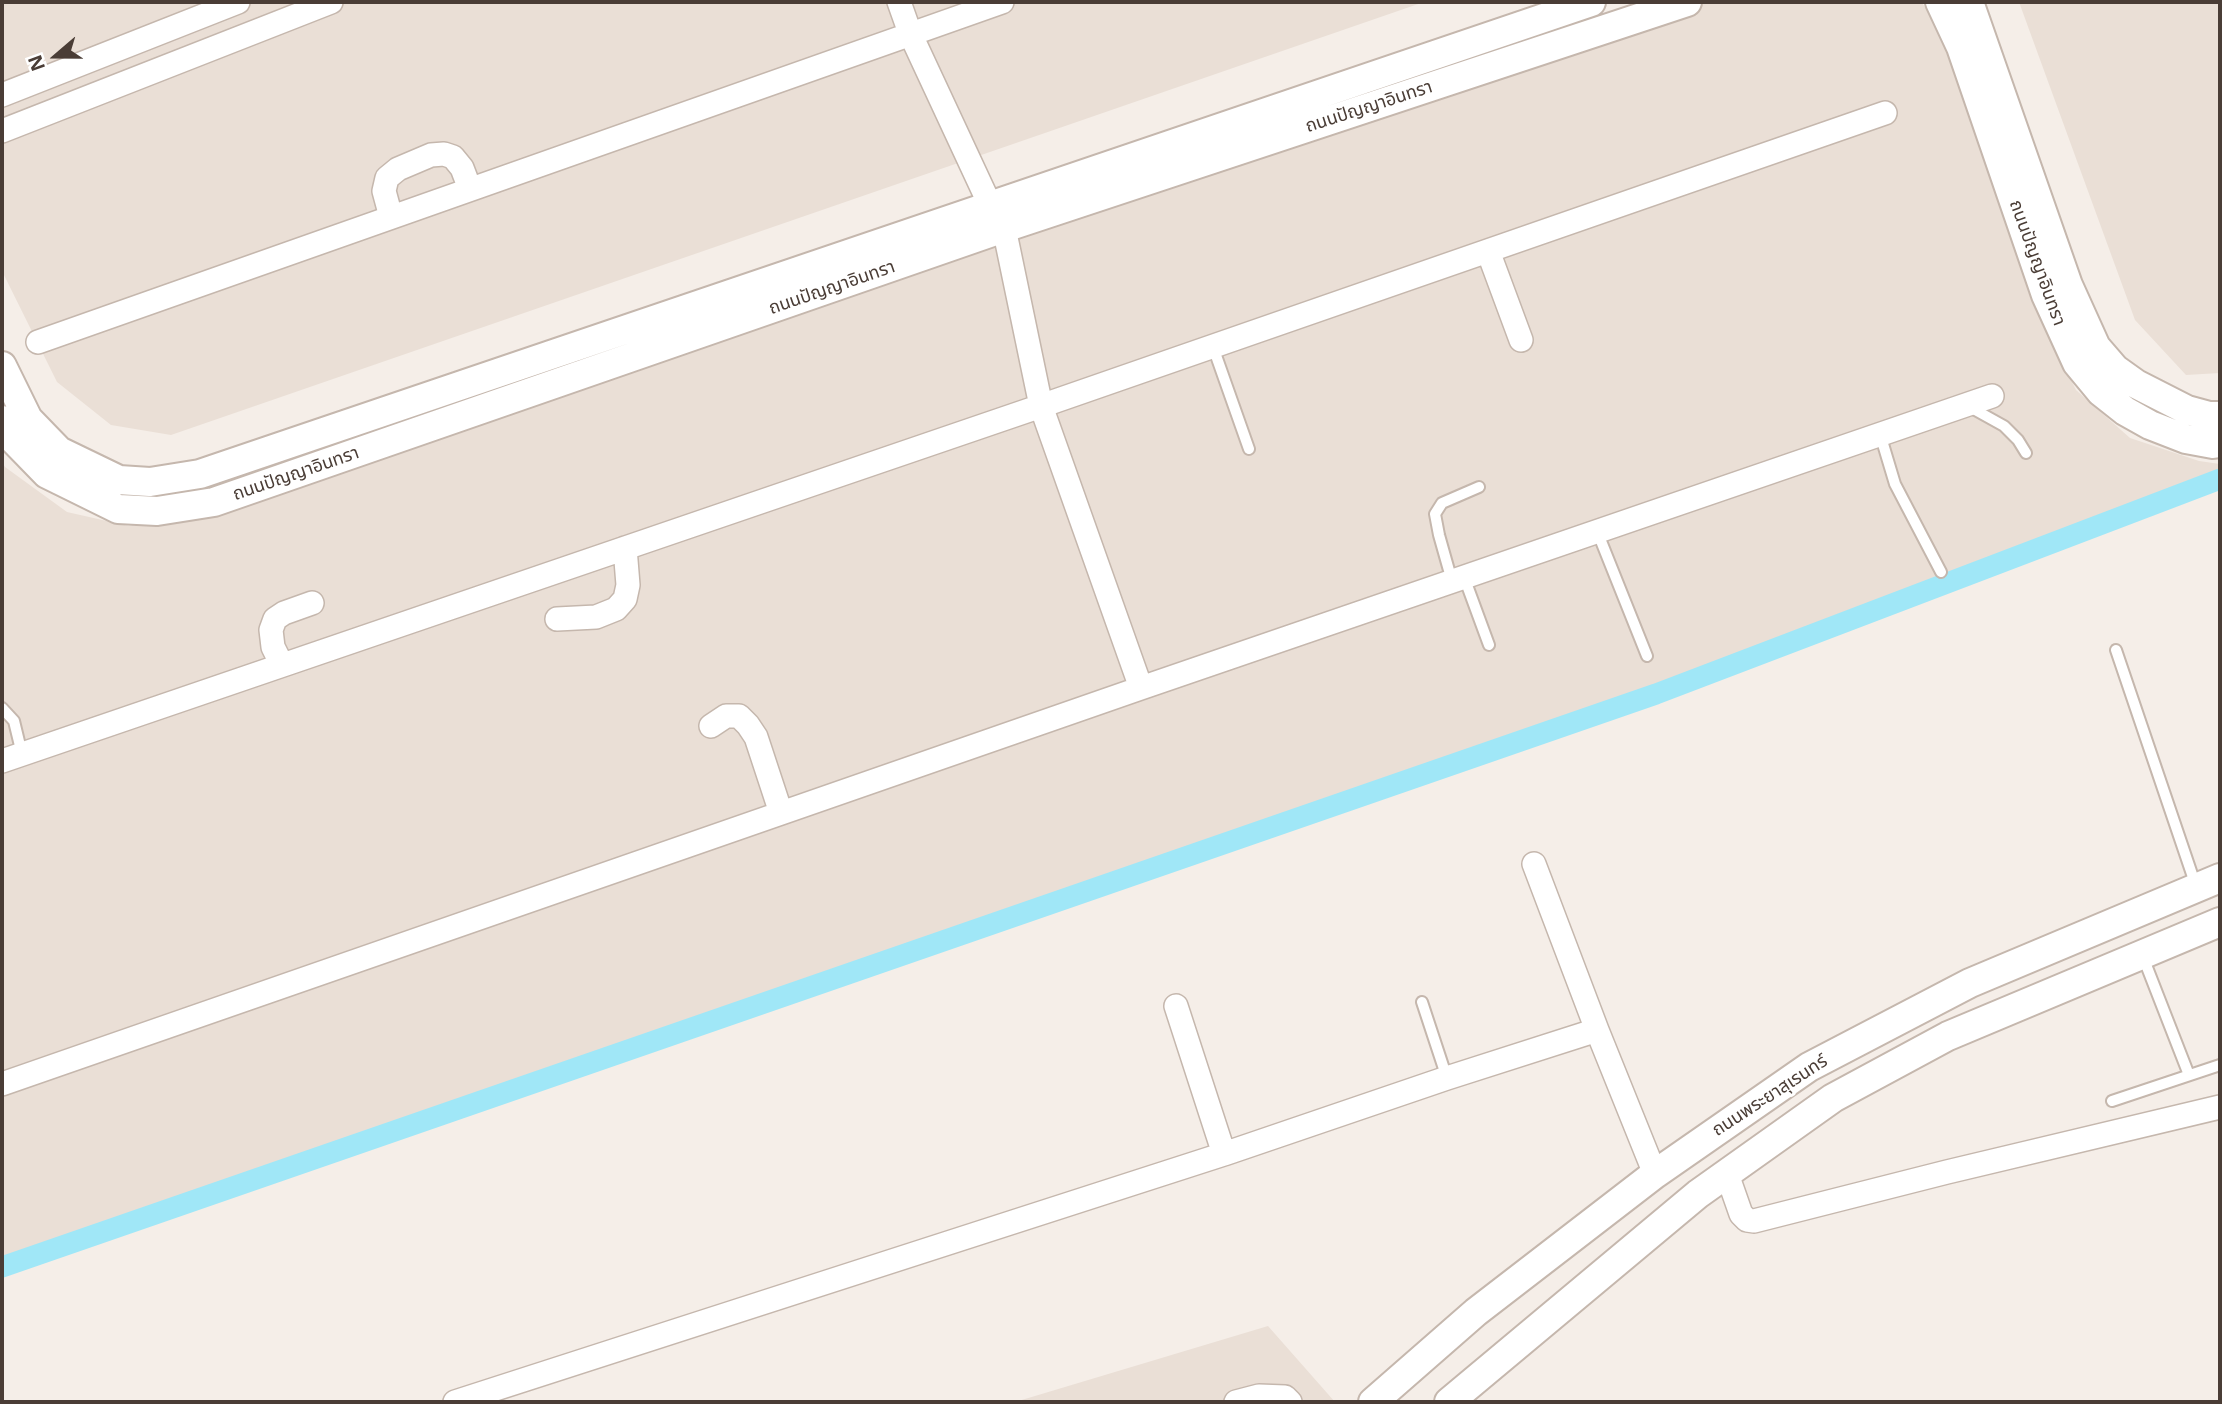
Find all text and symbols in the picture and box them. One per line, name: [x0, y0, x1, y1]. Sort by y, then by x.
north arrow: [21, 21, 91, 91]
text: N: [21, 51, 51, 75]
street label: ถนนปัญญาอินทรา: [1303, 76, 1435, 138]
street label: ถนนปัญญาอินทรา: [2004, 197, 2070, 329]
street label: ถนนปัญญาอินทรา: [766, 256, 898, 320]
street label: ถนนปัญญาอินทรา: [230, 442, 362, 506]
street label: ถนนพระยาสุเรนทร์: [1708, 1051, 1832, 1141]

